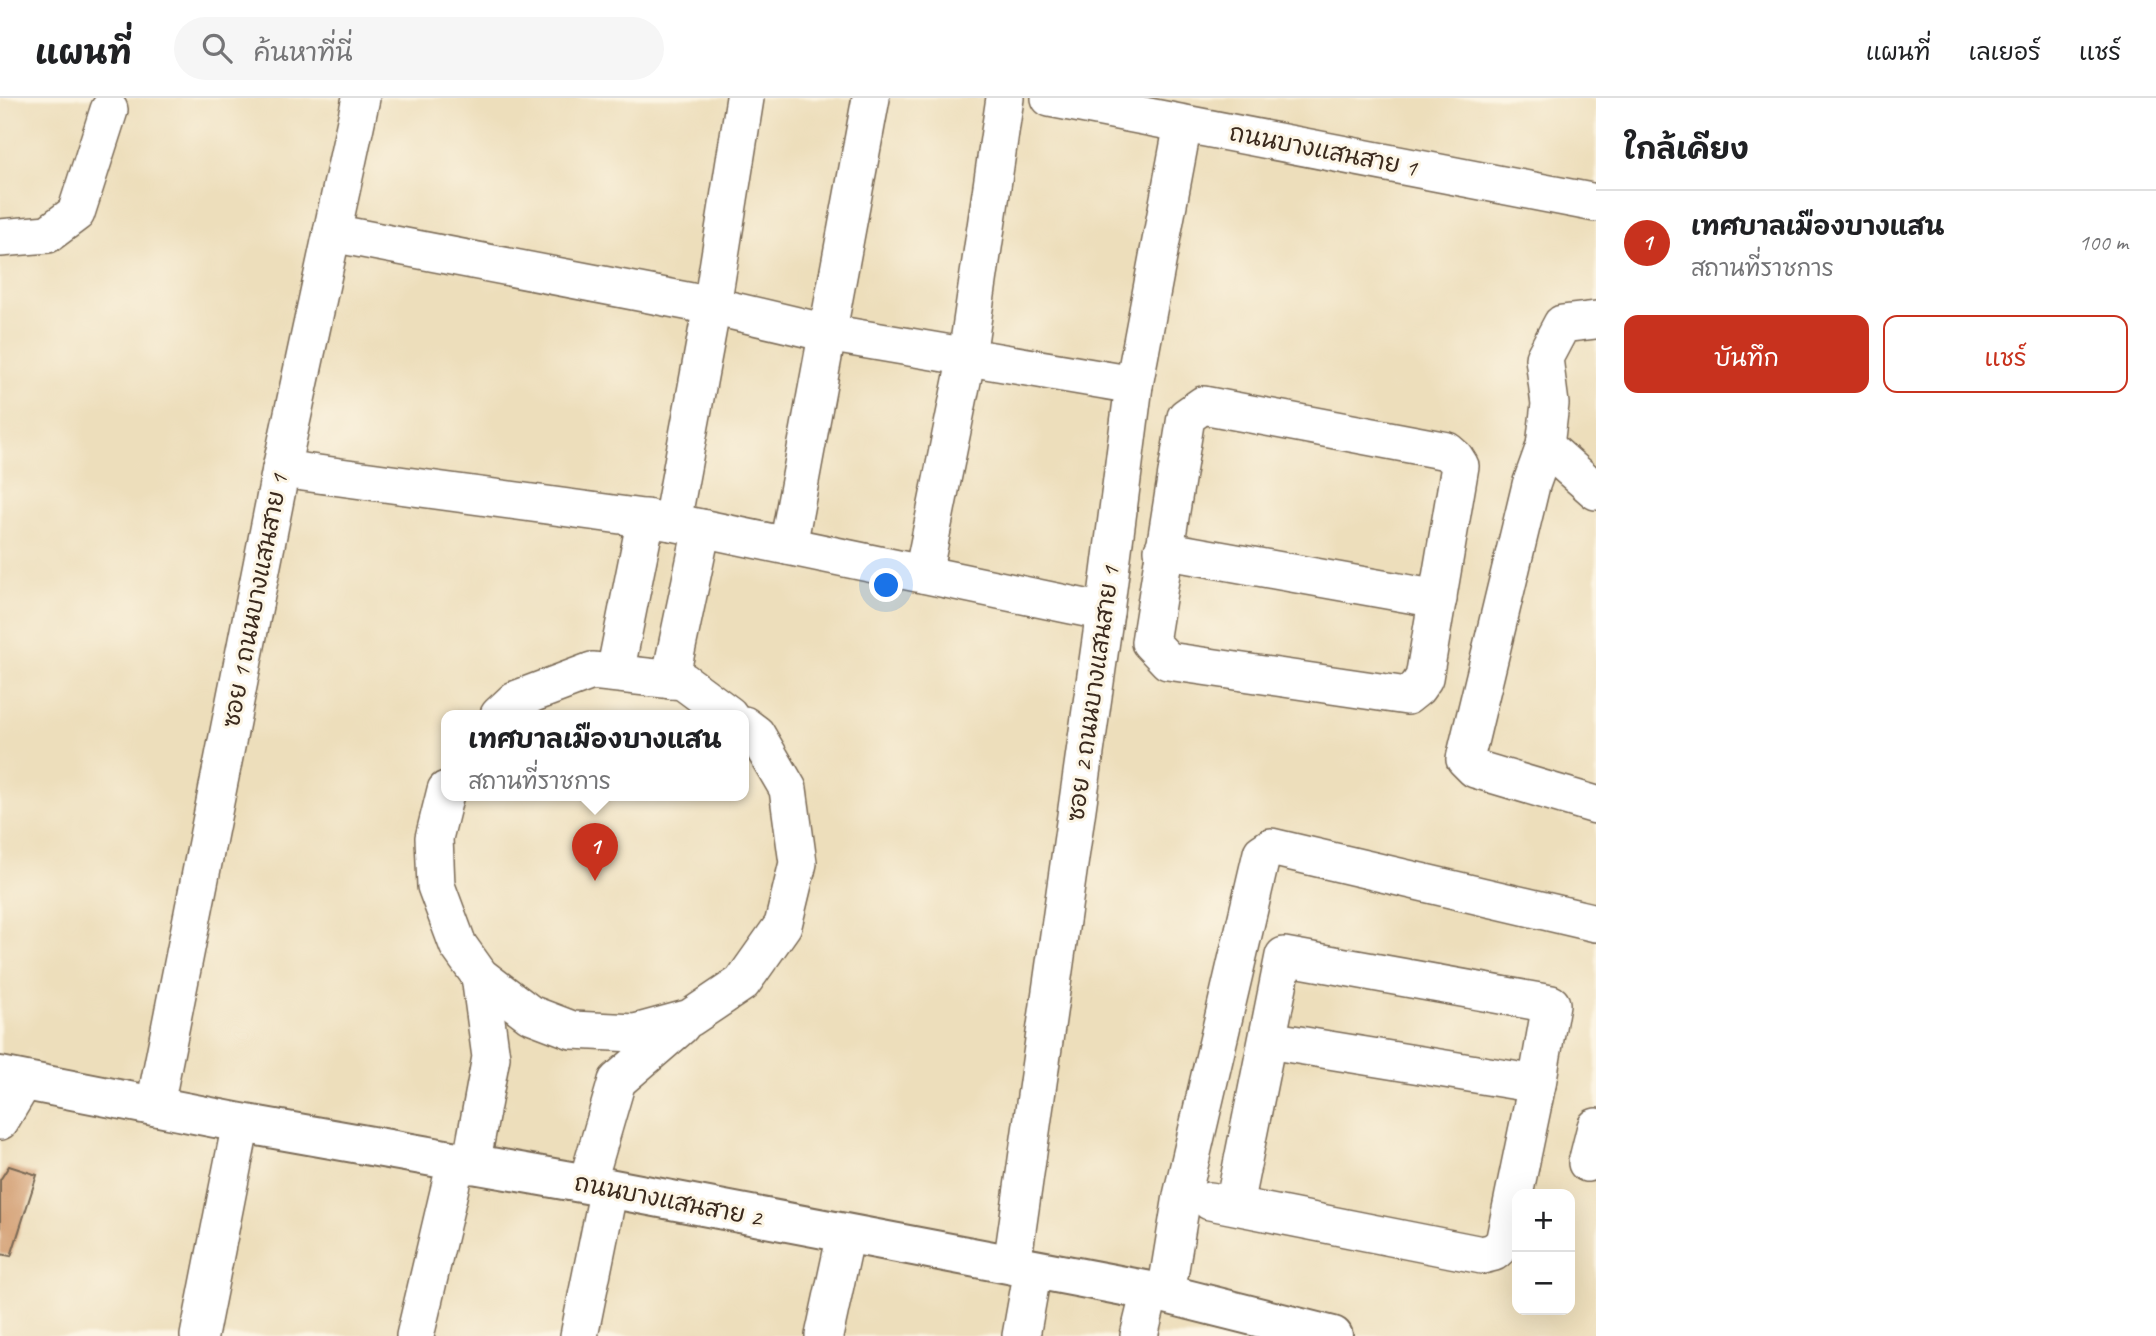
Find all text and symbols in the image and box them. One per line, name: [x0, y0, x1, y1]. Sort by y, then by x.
search box: [174, 17, 664, 80]
icon: search: [198, 29, 236, 67]
text: แผนที่: [35, 32, 132, 74]
text: ค้นหาที่นี่: [254, 36, 353, 69]
text: แผนที่: [1866, 37, 1931, 67]
text: เลเยอร์: [1969, 37, 2041, 67]
text: แชร์: [2079, 37, 2121, 67]
street label: ถนนบางแสนสาย 1: [1227, 117, 1420, 183]
text: ใกล้เคียง: [1624, 130, 1749, 168]
text: เทศบาลเมืองบางแสน: [1691, 210, 1944, 243]
text: 1: [1642, 228, 1652, 257]
text: 100 m: [2079, 228, 2128, 257]
text: สถานที่ราชการ: [1691, 254, 1834, 283]
button: บันทึก: [1624, 315, 1869, 393]
button: แชร์: [1883, 315, 2128, 393]
street label: ซอย 1 ถนนบางแสนสาย 1: [216, 471, 295, 730]
street label: ซอย 2 ถนนบางแสนสาย 1: [1060, 563, 1126, 823]
your location: [869, 568, 903, 602]
popup: [441, 710, 749, 801]
text: เทศบาลเมืองบางแสน: [468, 723, 722, 756]
text: สถานที่ราชการ: [468, 767, 611, 796]
pin: 1: [572, 823, 618, 881]
street label: ถนนบางแสนสาย 2: [572, 1167, 766, 1233]
map controls: [1512, 1189, 1575, 1315]
button: +: [1512, 1189, 1575, 1252]
button: −: [1512, 1252, 1575, 1315]

